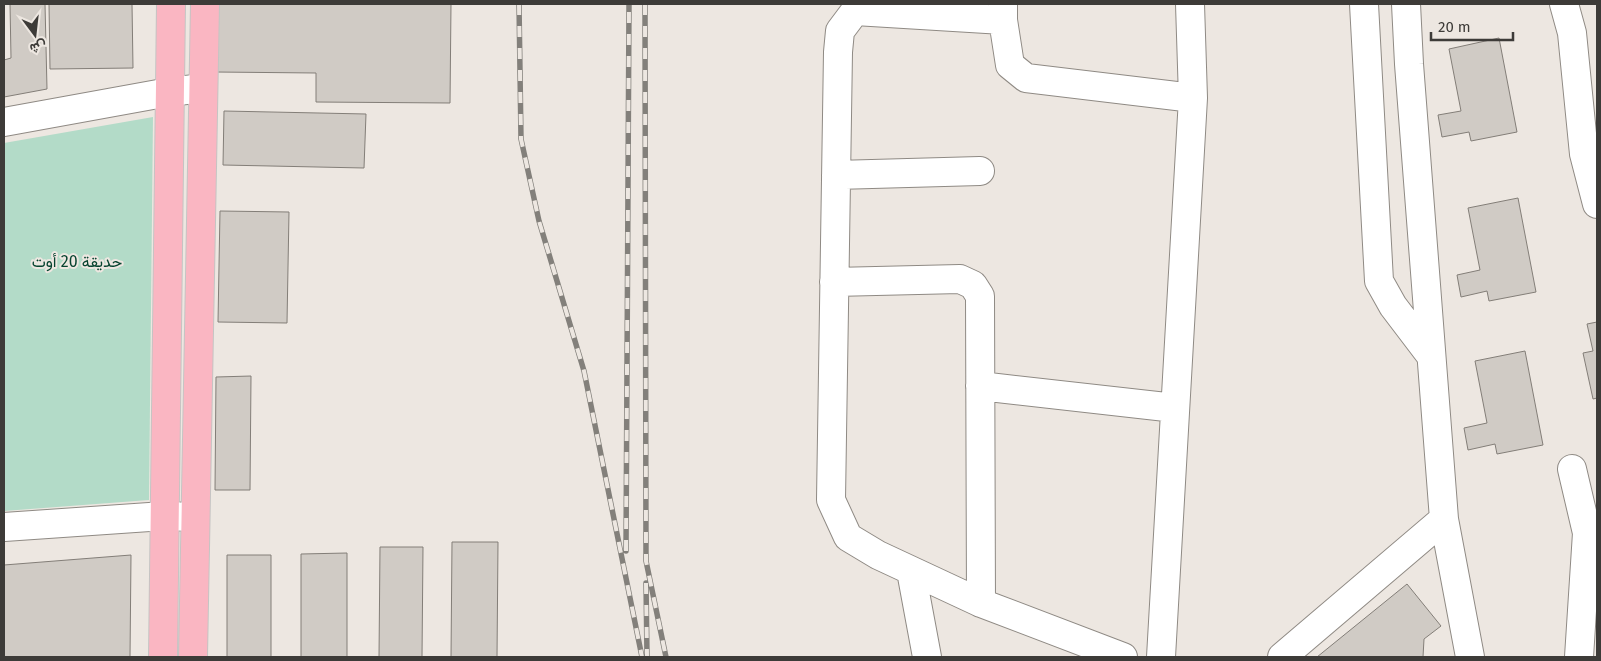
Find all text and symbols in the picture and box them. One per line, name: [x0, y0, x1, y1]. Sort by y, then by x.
north arrow: [10, 10, 60, 60]
scale bar: [1431, 10, 1514, 42]
text: 20 m: [1438, 18, 1471, 36]
text: ش: [28, 37, 49, 58]
park label: حديقة 20 أوت: [32, 252, 123, 272]

